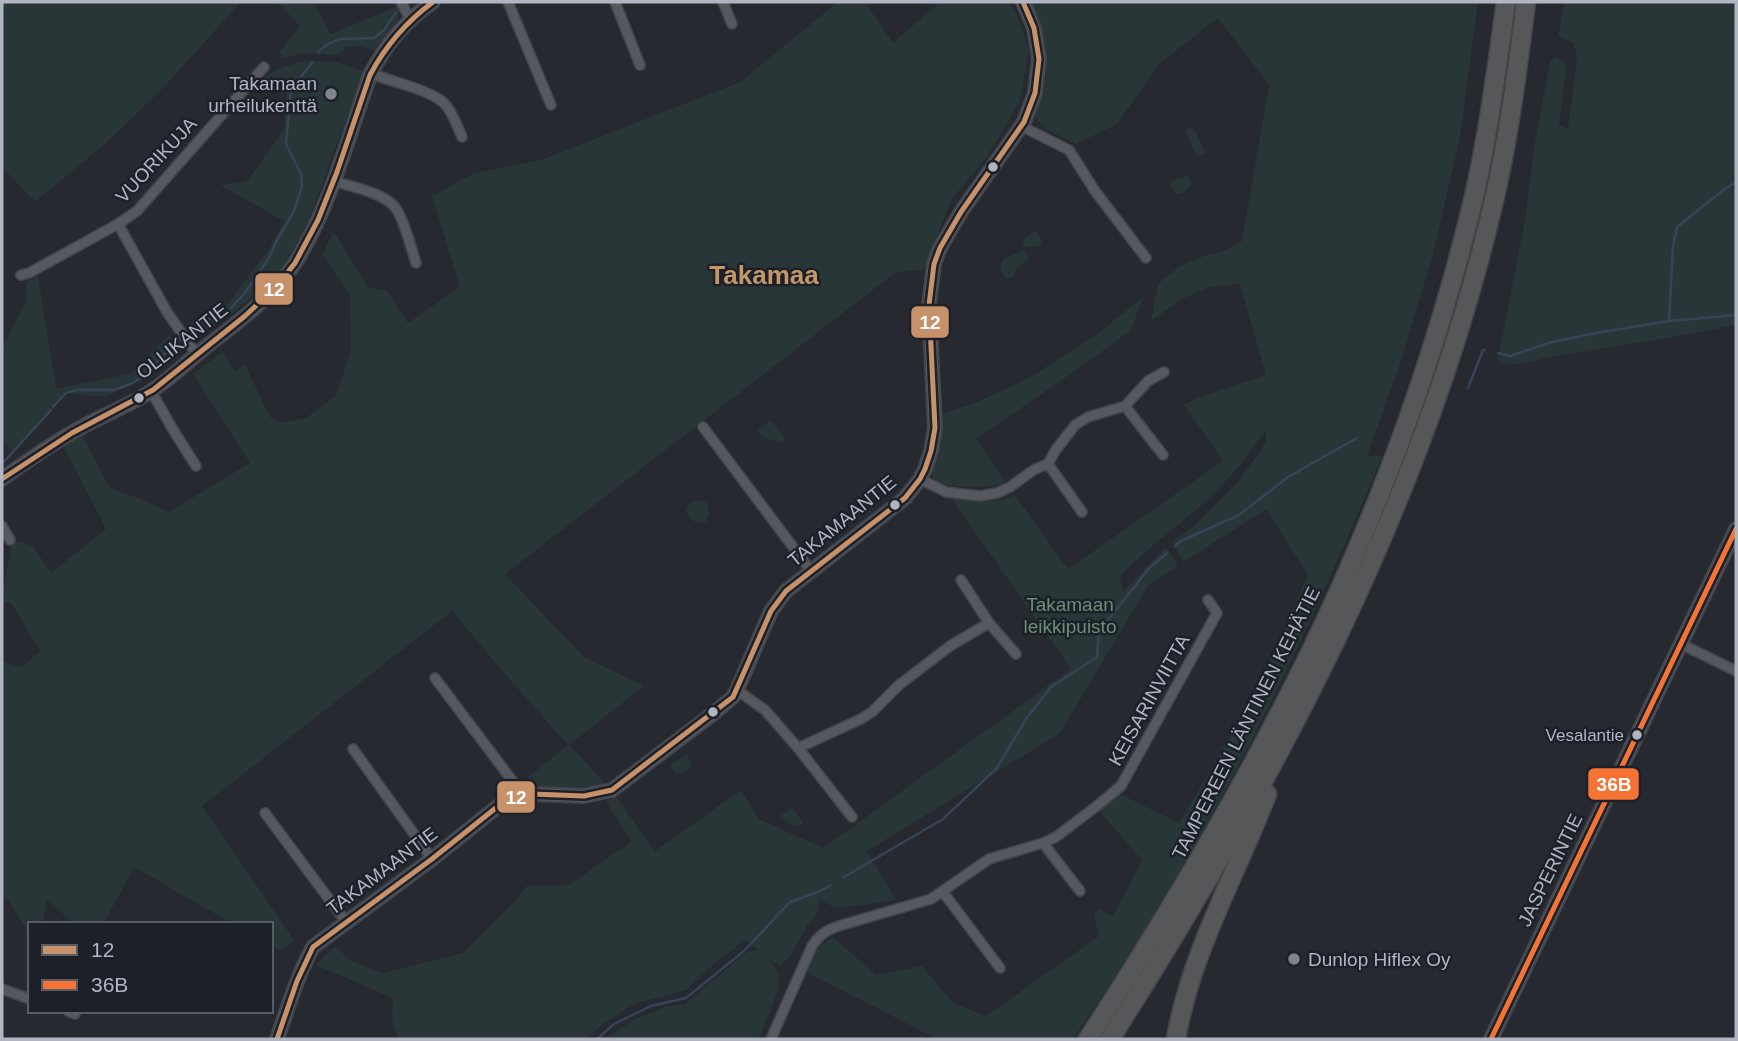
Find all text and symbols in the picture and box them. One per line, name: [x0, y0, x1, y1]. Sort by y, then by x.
place label: Takamaan urheilukenttä: [208, 73, 317, 116]
marker: Takamaan urheilukenttä: [323, 86, 339, 102]
street label: VUORIKUJA: [111, 113, 201, 207]
unlabelled marker: [986, 160, 1000, 174]
district label: Takamaa: [709, 260, 819, 290]
line badge: 12: [254, 272, 294, 306]
text: 12: [263, 279, 285, 300]
street label: OLLIKANTIE: [132, 299, 232, 383]
line badge: 12: [910, 305, 950, 339]
text: 12: [919, 312, 941, 333]
unlabelled marker: [132, 391, 146, 405]
street label: TAKAMAANTIE: [784, 471, 900, 571]
unlabelled marker: [888, 498, 902, 512]
street label: TAMPEREEN LÄNTINEN KEHÄTIE: [1168, 583, 1324, 863]
park label: Takamaan leikkipuisto: [1024, 594, 1116, 637]
street label: KEISARINVIITTA: [1104, 631, 1194, 769]
unlabelled marker: [706, 705, 720, 719]
place label: Vesalantie: [1546, 726, 1624, 745]
marker: Vesalantie: [1630, 728, 1644, 742]
line badge: 36B: [1587, 767, 1640, 801]
text: 36B: [1597, 774, 1631, 795]
line badge: 12: [496, 780, 536, 814]
text: 12: [505, 787, 527, 808]
street label: JASPERINTIE: [1514, 810, 1586, 930]
street label: TAKAMAANTIE: [323, 823, 441, 919]
legend: [28, 922, 273, 1013]
text: 12: [91, 938, 114, 961]
place label: Dunlop Hiflex Oy: [1308, 949, 1451, 970]
marker: Dunlop Hiflex Oy: [1286, 951, 1302, 967]
text: 36B: [91, 973, 128, 996]

